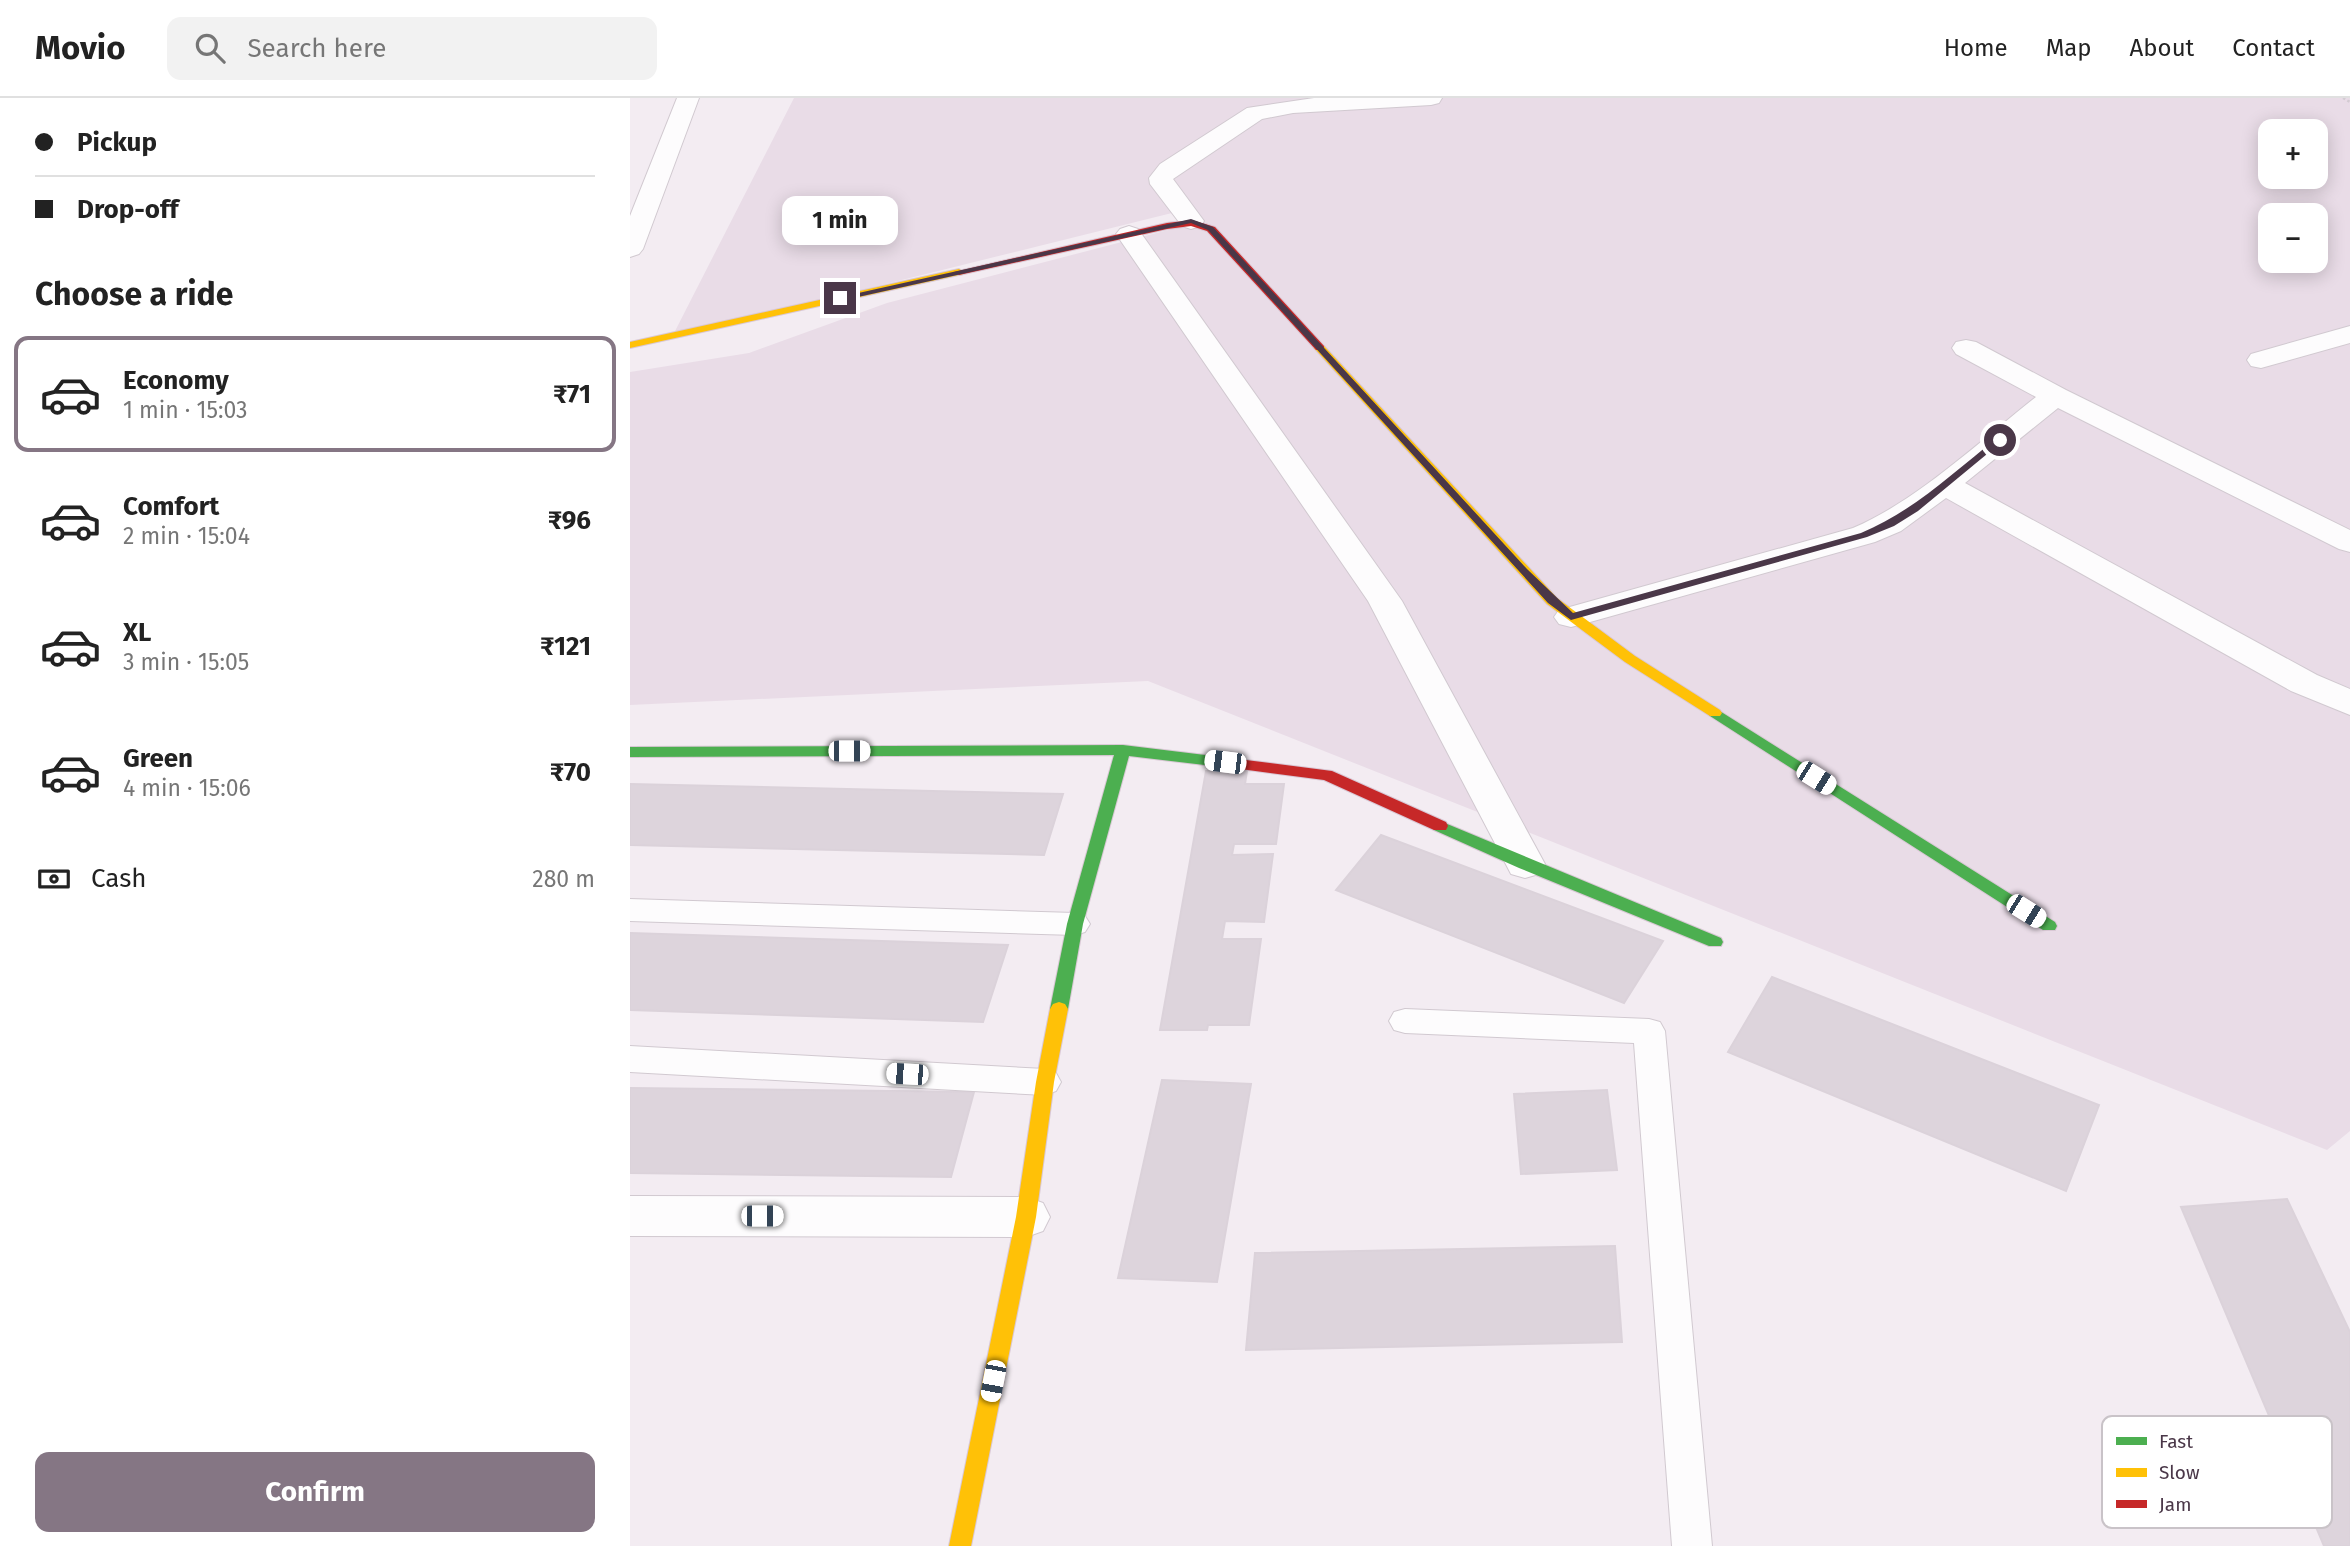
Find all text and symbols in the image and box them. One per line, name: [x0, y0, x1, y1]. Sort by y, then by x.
search box: [167, 17, 657, 80]
text: Movio: [35, 28, 125, 68]
icon: search: [191, 29, 229, 67]
text: Search here: [247, 33, 386, 64]
text: Home: [1944, 34, 2008, 62]
text: Map: [2046, 34, 2092, 62]
text: About: [2130, 34, 2194, 62]
text: Contact: [2232, 34, 2315, 62]
map controls: [2258, 119, 2328, 273]
button: +: [2258, 119, 2328, 189]
text: Pickup: [77, 127, 157, 158]
text: Drop-off: [77, 194, 179, 225]
callout: 1 min: [782, 197, 898, 246]
button: −: [2258, 203, 2328, 273]
text: 1 min: [812, 206, 868, 234]
text: Choose a ride: [35, 275, 233, 313]
route end: [824, 282, 856, 314]
icon: car: [39, 363, 102, 426]
text: Economy: [123, 365, 229, 396]
text: ₹71: [553, 379, 591, 410]
text: 1 min · 15:03: [123, 396, 248, 424]
route start: [1984, 424, 2016, 456]
icon: car: [39, 489, 102, 552]
text: Comfort: [123, 491, 219, 522]
text: ₹96: [548, 505, 591, 536]
text: 2 min · 15:04: [123, 522, 250, 550]
icon: car: [39, 615, 102, 678]
text: XL: [123, 617, 151, 648]
text: ₹121: [540, 631, 591, 662]
text: 3 min · 15:05: [123, 648, 249, 676]
icon: car: [39, 741, 102, 804]
car: [829, 741, 871, 762]
text: Green: [123, 743, 193, 774]
car: [1203, 749, 1248, 775]
text: ₹70: [550, 757, 591, 788]
car: [1793, 758, 1840, 798]
text: 4 min · 15:06: [123, 774, 251, 802]
icon: cash: [35, 860, 73, 898]
text: Cash: [91, 863, 147, 894]
text: 280 m: [532, 865, 595, 893]
car: [2003, 891, 2050, 931]
car: [886, 1062, 929, 1086]
car: [742, 1206, 784, 1227]
car: [979, 1358, 1008, 1404]
legend: [2102, 1416, 2332, 1528]
text: Fast: [2159, 1430, 2193, 1453]
button: Confirm: [35, 1452, 595, 1532]
text: Slow: [2159, 1461, 2200, 1484]
text: Jam: [2159, 1493, 2191, 1516]

